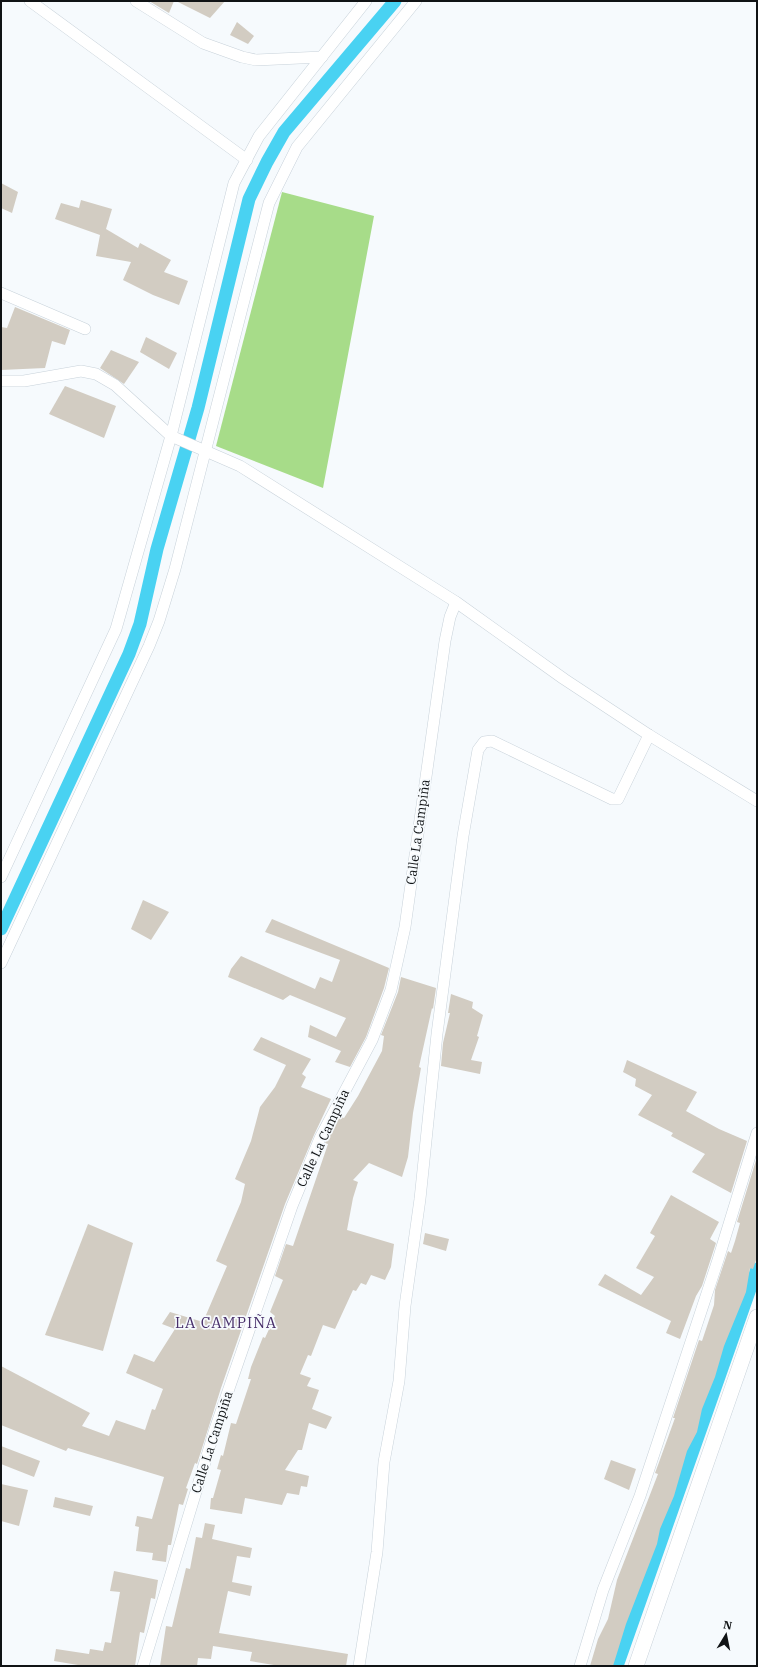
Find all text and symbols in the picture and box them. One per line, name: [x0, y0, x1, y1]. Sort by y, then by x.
street label: Calle La Campiña: [402, 778, 434, 886]
street label: Calle La Campiña: [293, 1086, 353, 1190]
district label: LA CAMPIÑA: [175, 1313, 277, 1332]
street label: Calle La Campiña: [187, 1389, 237, 1495]
north arrow: [706, 1615, 746, 1655]
text: N: [722, 1618, 734, 1633]

